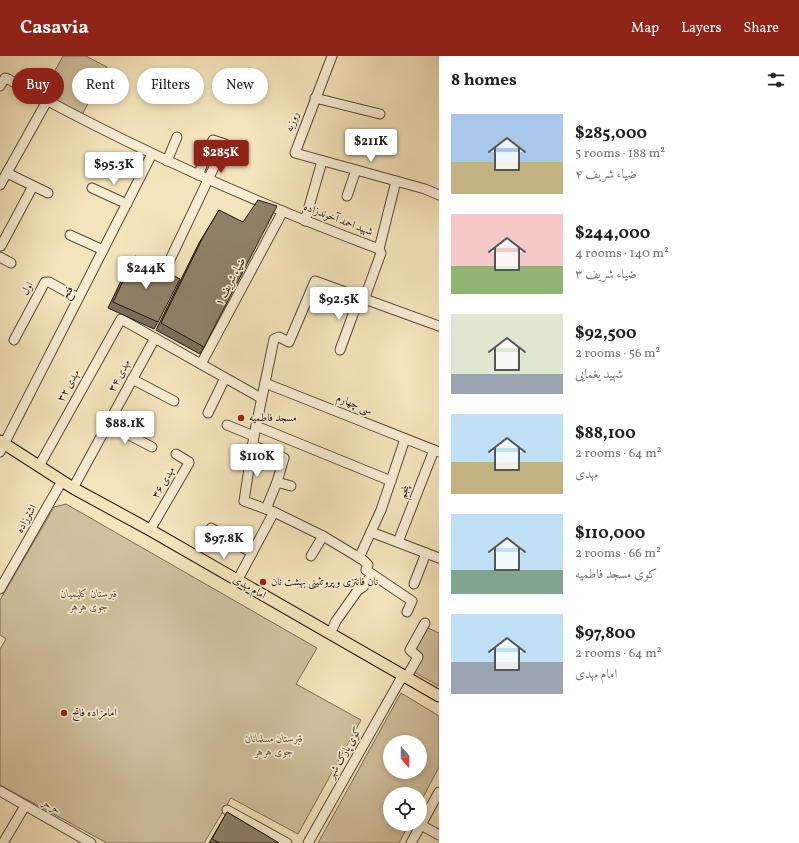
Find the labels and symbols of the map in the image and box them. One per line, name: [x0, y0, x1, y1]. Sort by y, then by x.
street label: روزبه: [282, 110, 304, 134]
pin: $211K: [343, 129, 399, 163]
pin: $285K: [193, 140, 249, 174]
pin: $95.3K: [81, 152, 147, 186]
street label: شهید احمد آخوندزاده: [301, 199, 375, 240]
street label: ضیاء شریف ۱: [212, 255, 250, 309]
pin: $244K: [118, 256, 174, 290]
street label: اول: [18, 279, 38, 299]
street label: فتح: [58, 284, 79, 303]
pin: $92.5K: [306, 287, 372, 321]
street label: مهدی ۳۴: [105, 357, 135, 395]
street label: مهدی ۳۲: [54, 367, 84, 405]
street label: سی چهارم: [333, 391, 374, 420]
pin: $88.1K: [92, 411, 158, 445]
place label: مسجد فاطمیه: [249, 411, 297, 426]
marker: مسجد فاطمیه: [236, 413, 246, 423]
pin: $110K: [229, 444, 285, 478]
street label: مهدی ۳۶: [149, 464, 179, 502]
street label: پنجم: [396, 482, 417, 502]
street label: اشترزاده: [13, 502, 41, 536]
pin: $97.8K: [191, 526, 257, 560]
street label: امام مهدی: [229, 573, 268, 604]
place label: نان فانتزی و پروتئینی بهشت نان: [271, 575, 378, 590]
marker: نان فانتزی و پروتئینی بهشت نان: [258, 577, 268, 587]
park label: قبرستان کلیمیان جوی هرهر: [61, 587, 117, 615]
place label: امامزاده فاتح: [72, 706, 117, 721]
marker: امامزاده فاتح: [59, 708, 69, 718]
street label: کوی پارک شهر: [324, 725, 366, 782]
park label: قبرستان مسلمانان جوی هرهر: [245, 732, 303, 760]
north arrow: [383, 735, 427, 779]
street label: حرحر: [38, 795, 63, 818]

